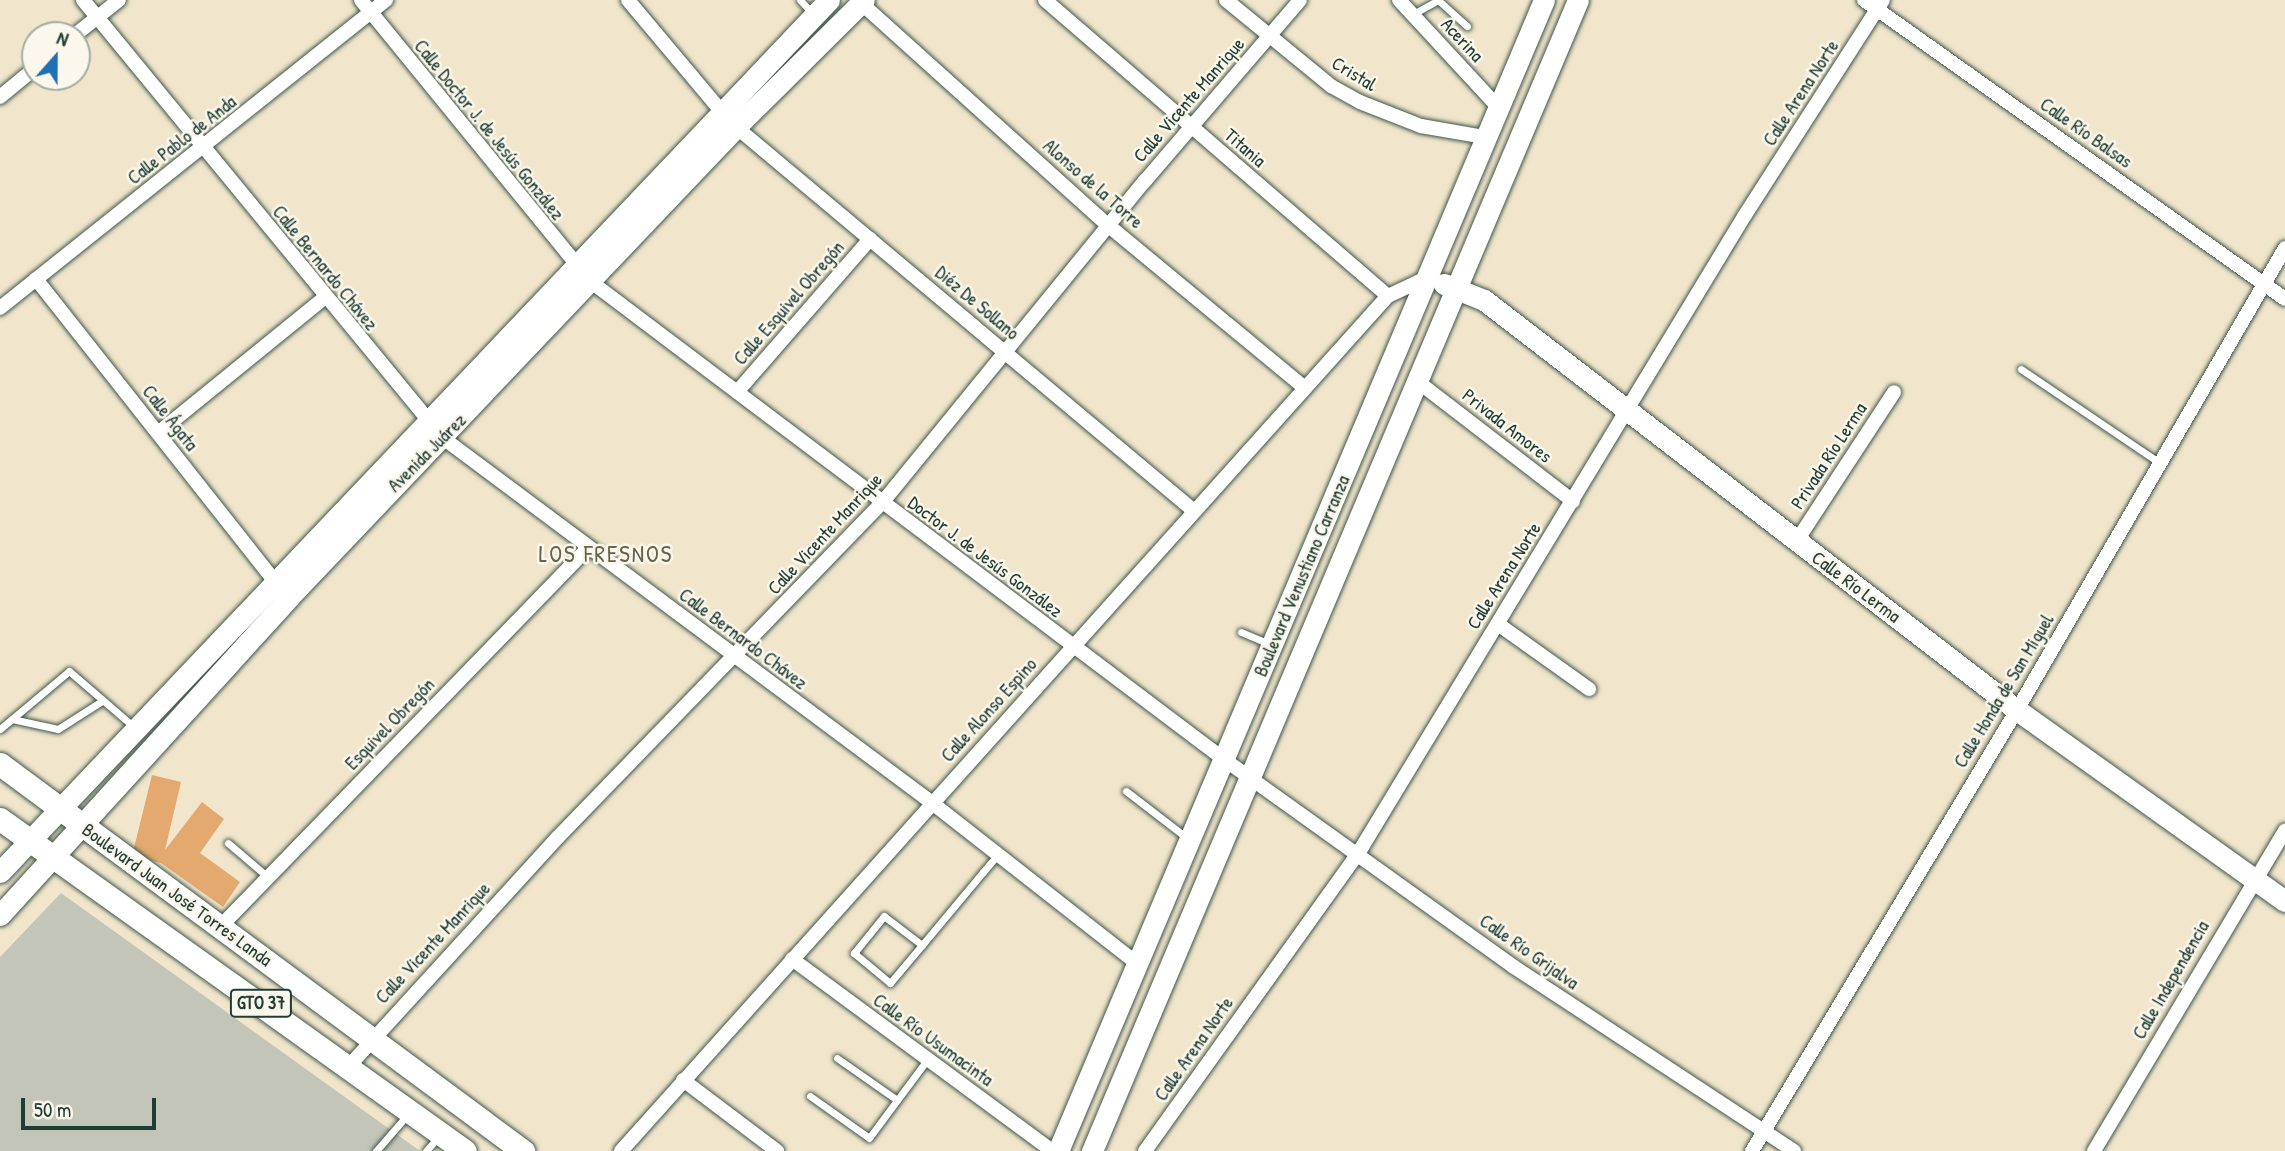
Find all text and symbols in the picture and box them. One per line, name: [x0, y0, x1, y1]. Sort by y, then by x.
street label: Acerina: [1436, 13, 1488, 67]
north arrow: [21, 21, 91, 91]
text: N: [53, 24, 72, 52]
street label: Calle Vicente Manrique: [1129, 33, 1249, 167]
street label: Calle Doctor J. de Jesús González: [409, 35, 569, 225]
street label: Calle Arena Norte: [1758, 36, 1844, 150]
street label: Cristal: [1327, 52, 1381, 96]
street label: Calle Pablo de Anda: [123, 91, 241, 189]
street label: Calle Río Balsas: [2036, 93, 2136, 173]
street label: Titania: [1220, 124, 1270, 172]
street label: Alonso de la Torre: [1038, 134, 1148, 234]
street label: Calle Bernardo Chávez: [268, 201, 382, 335]
street label: Calle Esquivel Obregón: [729, 236, 849, 370]
street label: Diéz De Sollano: [930, 261, 1024, 345]
street label: Calle Ágata: [137, 381, 203, 455]
street label: Privada Amores: [1458, 384, 1556, 468]
street label: Privada Río Lerma: [1786, 399, 1872, 513]
street label: Avenida Juárez: [383, 409, 471, 497]
street label: Calle Vicente Manrique: [763, 469, 887, 599]
street label: Boulevard Venustiano Carranza: [1249, 472, 1355, 680]
street label: Doctor J. de Jesús González: [903, 491, 1067, 623]
street label: Calle Arena Norte: [1462, 518, 1546, 634]
district label: LOS FRESNOS: [540, 540, 672, 568]
street label: Calle Río Lerma: [1807, 546, 1905, 628]
street label: Calle Bernardo Chávez: [674, 583, 812, 695]
street label: Calle Honda de San Miguel: [1949, 610, 2059, 772]
street label: Calle Alonso Espino: [936, 653, 1042, 767]
street label: Esquivel Obregón: [340, 673, 440, 775]
street label: Boulevard Juan José Torres Landa: [78, 818, 276, 972]
street label: Calle Vicente Manrique: [371, 878, 495, 1008]
street label: Calle Río Grijalva: [1475, 910, 1583, 994]
street label: Calle Independencia: [2128, 917, 2214, 1043]
road number: GTO 37: [230, 988, 292, 1018]
street label: Calle Río Usumacinta: [869, 989, 997, 1091]
street label: Calle Arena Norte: [1150, 993, 1238, 1105]
scale bar: [24, 1084, 159, 1128]
text: 50 m: [34, 1095, 71, 1124]

